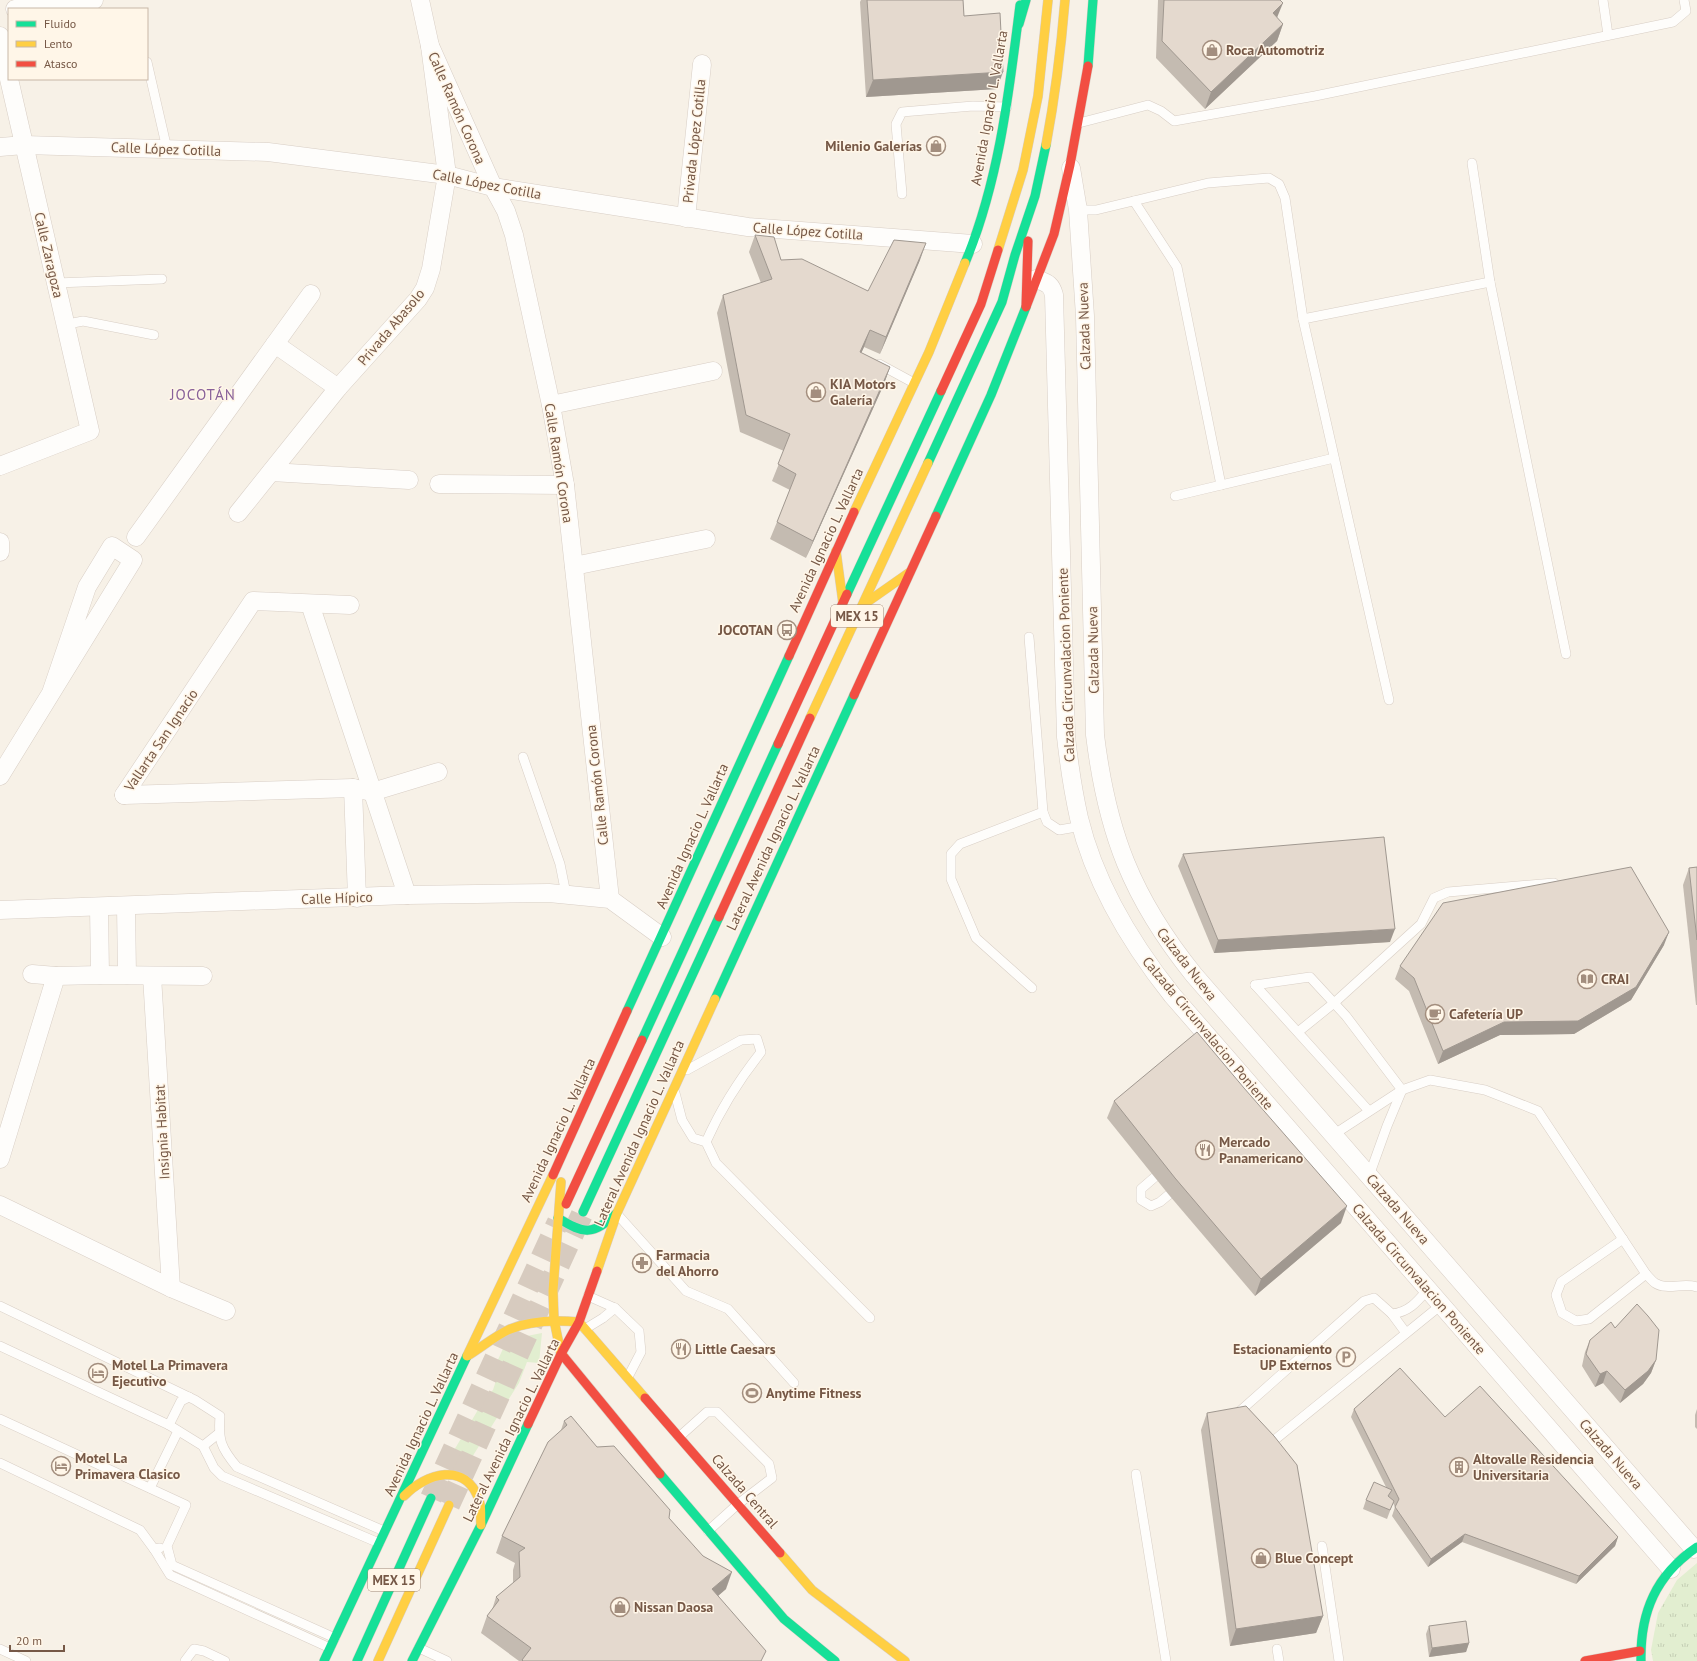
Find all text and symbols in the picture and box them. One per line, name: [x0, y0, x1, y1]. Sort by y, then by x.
legend: [8, 8, 148, 80]
text: Fluido: [44, 16, 76, 31]
street label: Avenida Ignacio L. Vallarta: [966, 29, 1012, 187]
text: Lento: [44, 36, 73, 51]
shop icon: Roca Automotriz: [1201, 39, 1223, 61]
place label: Roca Automotriz: [1226, 41, 1324, 59]
street label: Calle Ramón Corona: [424, 49, 490, 167]
text: Atasco: [44, 56, 77, 71]
street label: Privada López Cotilla: [679, 78, 709, 204]
shop icon: Milenio Galerías: [925, 135, 947, 157]
place label: Milenio Galerías: [825, 137, 922, 155]
street label: Calle López Cotilla: [111, 138, 222, 160]
street label: Calle López Cotilla: [431, 165, 543, 203]
street label: Calle Zaragoza: [30, 210, 68, 300]
street label: Calle López Cotilla: [752, 218, 864, 244]
street label: Calzada Nueva: [1073, 282, 1095, 370]
street label: Privada Abasolo: [354, 285, 428, 369]
place label: KIA Motors Galería: [830, 375, 896, 409]
shop icon: KIA Motors Galería: [805, 381, 827, 403]
district label: JOCOTÁN: [169, 385, 236, 404]
street label: Calle Ramón Corona: [541, 402, 577, 524]
street label: Avenida Ignacio L. Vallarta: [785, 465, 867, 615]
street label: Calzada Circunvalacion Poniente: [1054, 567, 1078, 763]
road number: MEX 15: [831, 605, 883, 627]
street label: Calzada Nueva: [1083, 606, 1103, 694]
bus stop icon: JOCOTAN: [776, 619, 798, 641]
place label: JOCOTAN: [717, 621, 773, 639]
street label: Vallarta San Ignacio: [120, 685, 202, 795]
street label: Calle Ramón Corona: [582, 724, 612, 846]
street label: Lateral Avenida Ignacio L. Vallarta: [722, 743, 824, 933]
street label: Avenida Ignacio L. Vallarta: [652, 760, 732, 911]
street label: Calle Hípico: [301, 888, 373, 908]
street label: Calzada Nueva: [1153, 924, 1221, 1004]
street label: Calzada Circunvalacion Poniente: [1139, 953, 1277, 1113]
library icon: CRAI: [1576, 968, 1598, 990]
place label: CRAI: [1601, 970, 1629, 988]
cafe icon: Cafetería UP: [1424, 1003, 1446, 1025]
place label: Cafetería UP: [1449, 1005, 1523, 1023]
street label: Lateral Avenida Ignacio L. Vallarta: [590, 1037, 688, 1229]
street label: Avenida Ignacio L. Vallarta: [517, 1055, 599, 1205]
street label: Insignia Habitat: [151, 1084, 173, 1180]
place label: Mercado Panamericano: [1219, 1133, 1304, 1167]
restaurant icon: Mercado Panamericano: [1194, 1139, 1216, 1161]
street label: Calzada Nueva: [1362, 1170, 1434, 1248]
street label: Calzada Circunvalacion Poniente: [1348, 1200, 1490, 1358]
place label: Farmacia del Ahorro: [656, 1246, 719, 1280]
pharmacy icon: Farmacia del Ahorro: [631, 1252, 653, 1274]
street label: Lateral Avenida Ignacio L. Vallarta: [459, 1335, 563, 1525]
restaurant icon: Little Caesars: [670, 1338, 692, 1360]
place label: Little Caesars: [695, 1340, 776, 1358]
place label: Estacionamiento UP Externos: [1233, 1340, 1332, 1374]
parking icon: Estacionamiento UP Externos: [1335, 1346, 1357, 1368]
street label: Avenida Ignacio L. Vallarta: [380, 1349, 462, 1499]
place label: Motel La Primavera Ejecutivo: [112, 1356, 228, 1390]
hotel icon: Motel La Primavera Ejecutivo: [87, 1362, 109, 1384]
sports icon: Anytime Fitness: [741, 1382, 763, 1404]
place label: Anytime Fitness: [766, 1384, 862, 1402]
street label: Calzada Nueva: [1575, 1415, 1647, 1493]
place label: Motel La Primavera Clasico: [75, 1449, 181, 1483]
street label: Calzada Central: [708, 1450, 782, 1532]
place label: Altovalle Residencia Universitaria: [1473, 1450, 1594, 1484]
hotel icon: Motel La Primavera Clasico: [50, 1455, 72, 1477]
building icon: Altovalle Residencia Universitaria: [1448, 1456, 1470, 1478]
shop icon: Blue Concept: [1250, 1547, 1272, 1569]
place label: Blue Concept: [1275, 1549, 1353, 1567]
road number: MEX 15: [368, 1569, 420, 1591]
shop icon: Nissan Daosa: [609, 1596, 631, 1618]
place label: Nissan Daosa: [634, 1598, 713, 1616]
scale bar: [10, 1627, 64, 1653]
text: 20 m: [16, 1633, 42, 1648]

